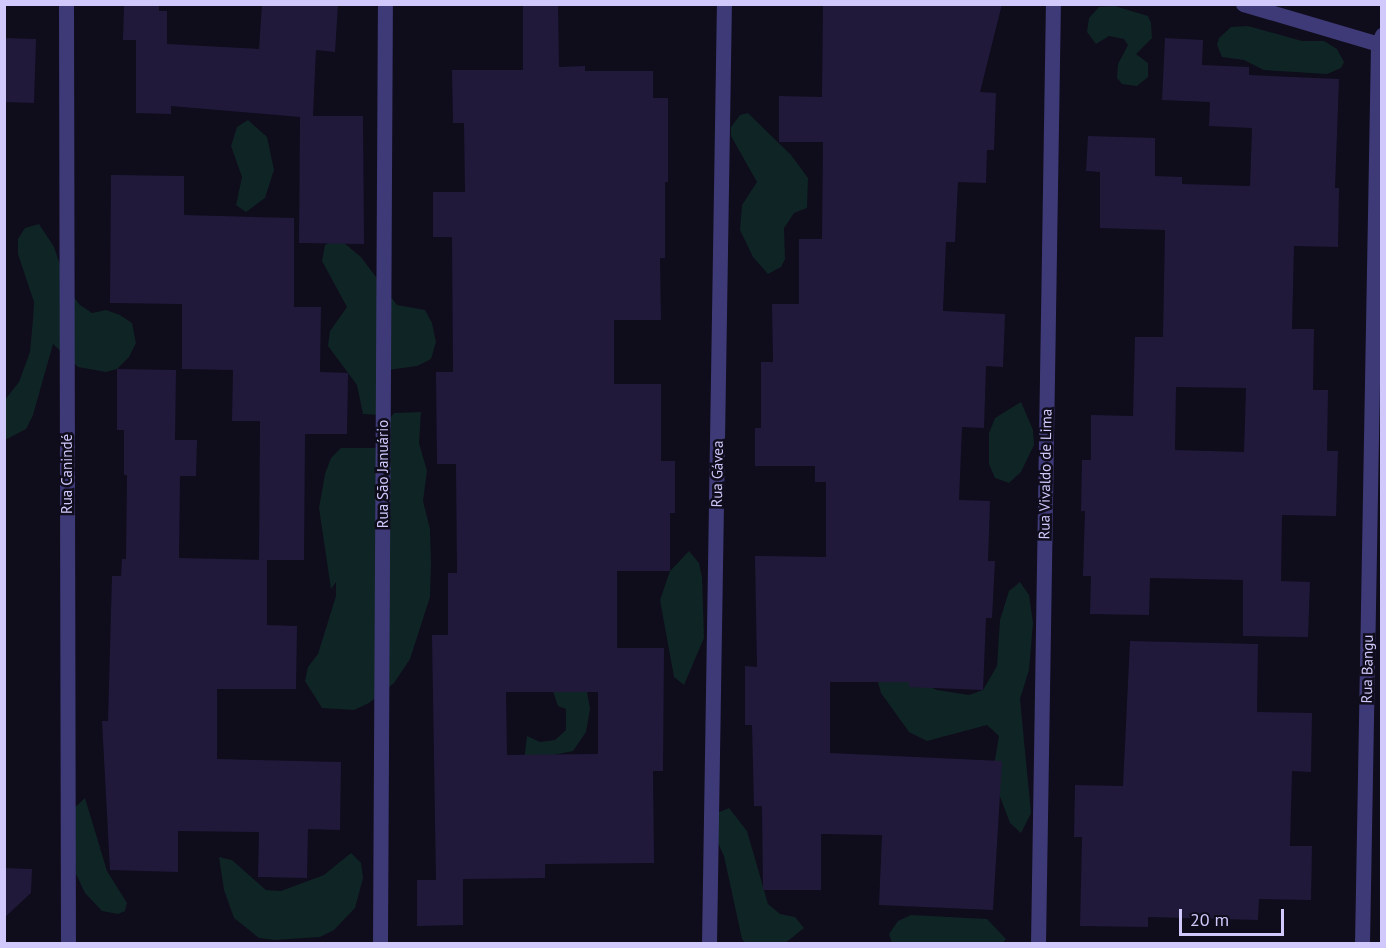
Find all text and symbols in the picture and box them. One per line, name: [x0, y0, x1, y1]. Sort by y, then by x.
street label: Rua Vivaldo de Lima: [1035, 408, 1055, 540]
street label: Rua São Januário: [374, 420, 392, 528]
street label: Rua Canindé: [58, 434, 76, 514]
street label: Rua Gávea: [707, 440, 727, 508]
street label: Rua Bangu: [1357, 634, 1377, 704]
scale bar: [1182, 897, 1287, 935]
text: 20 m: [1190, 908, 1229, 931]

